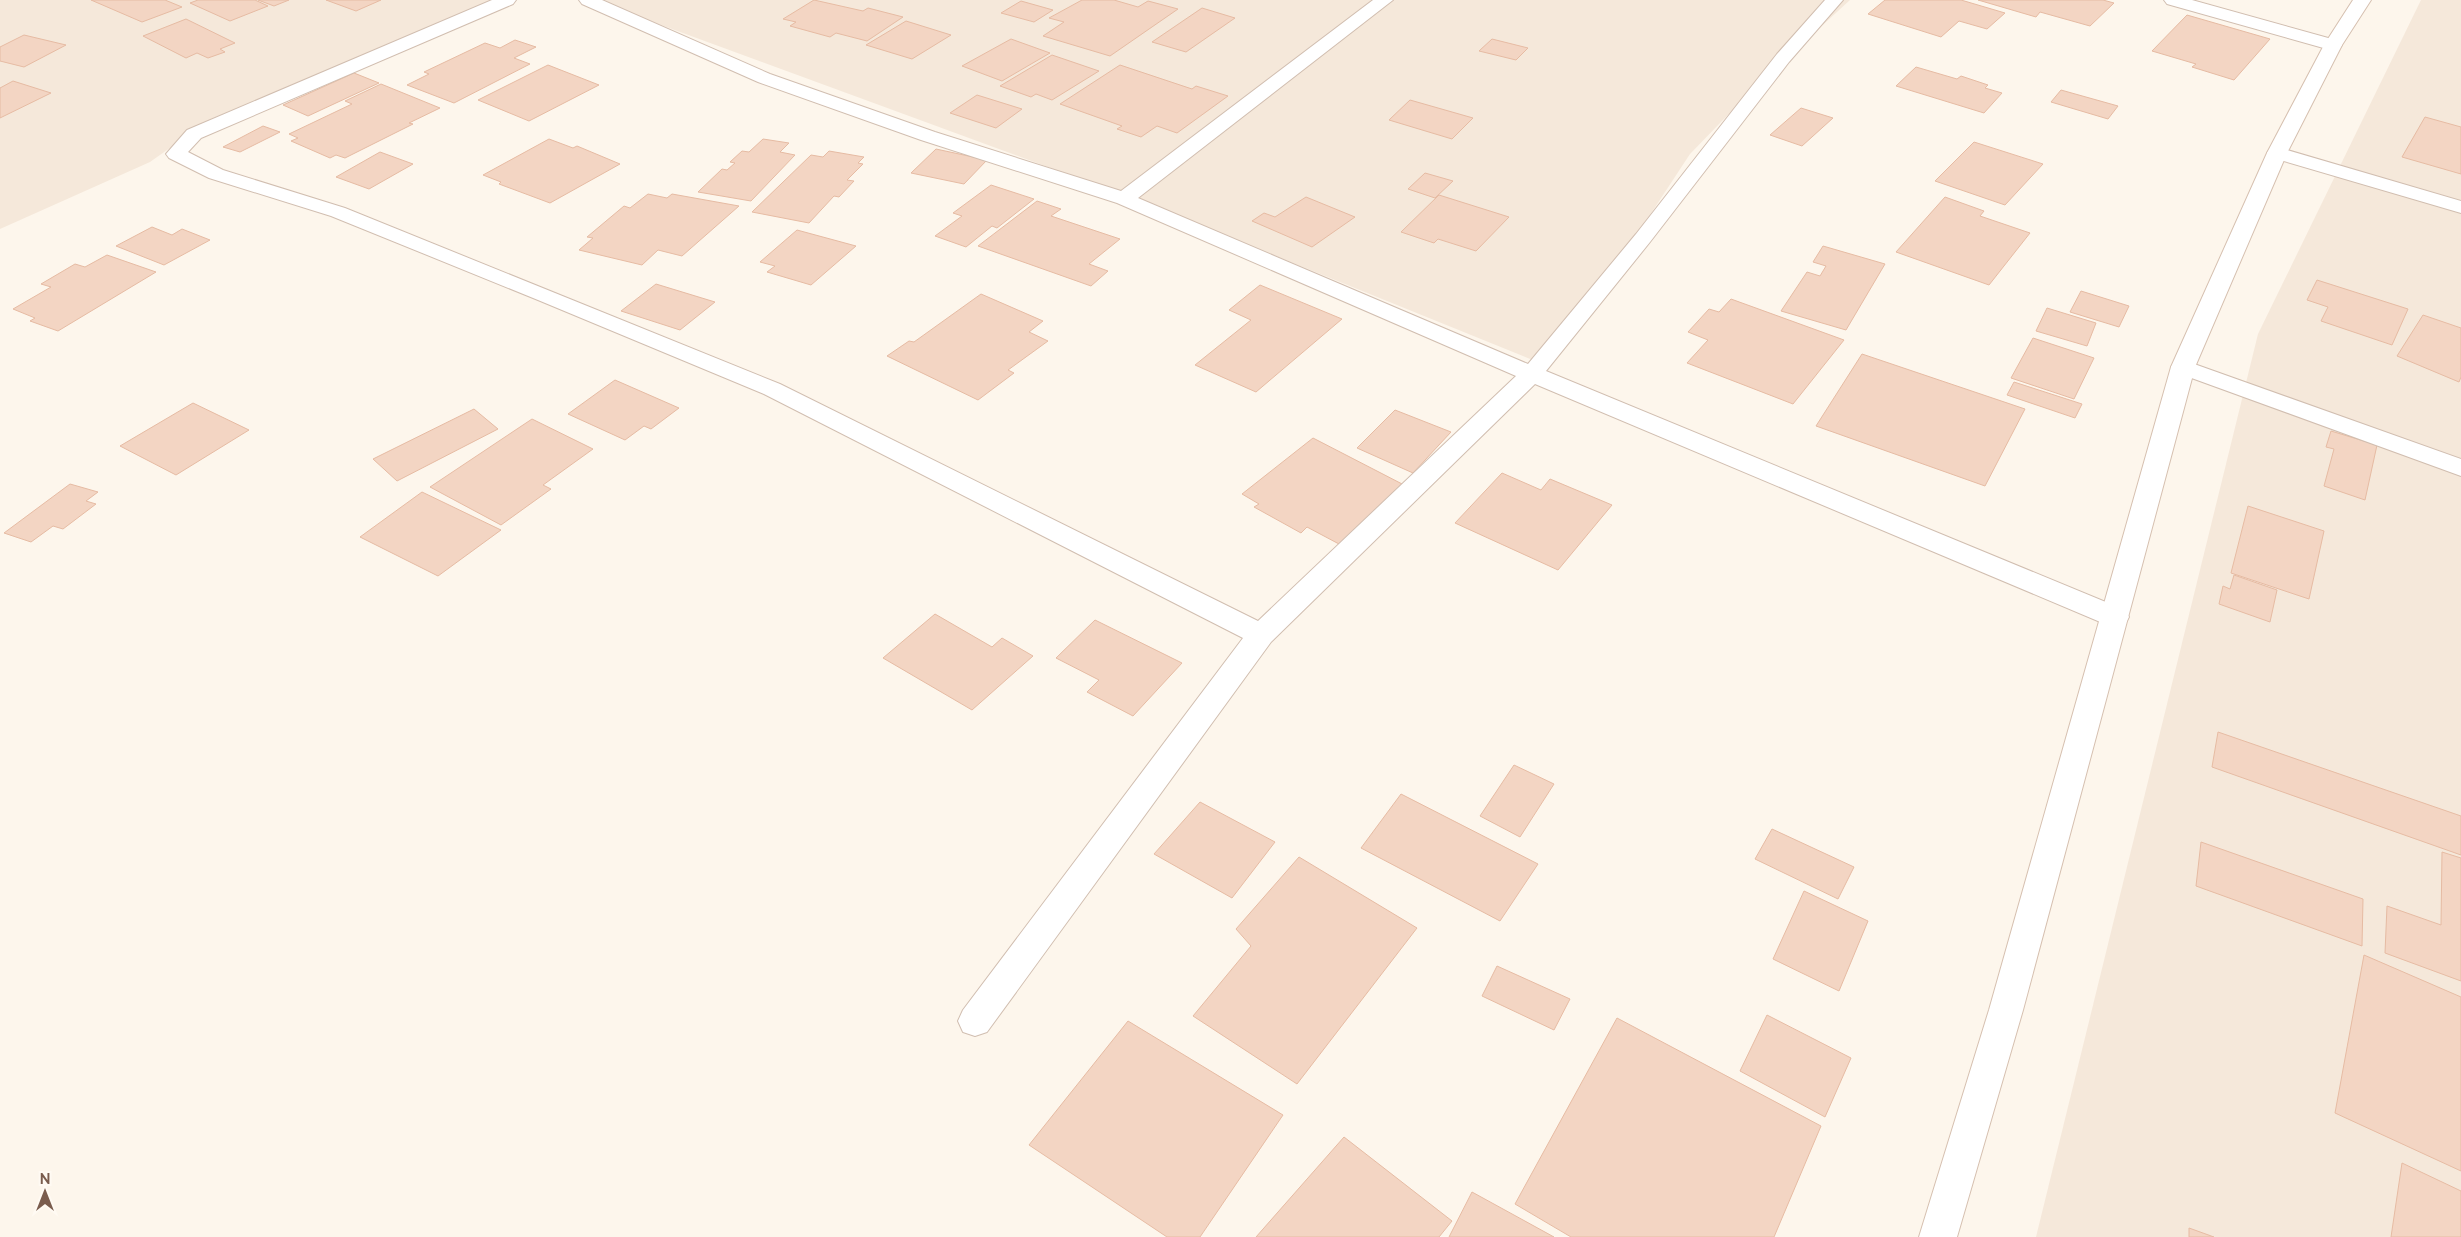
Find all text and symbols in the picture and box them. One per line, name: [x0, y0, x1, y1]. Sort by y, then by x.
north arrow: [20, 1167, 70, 1217]
text: N: [40, 1171, 50, 1187]

